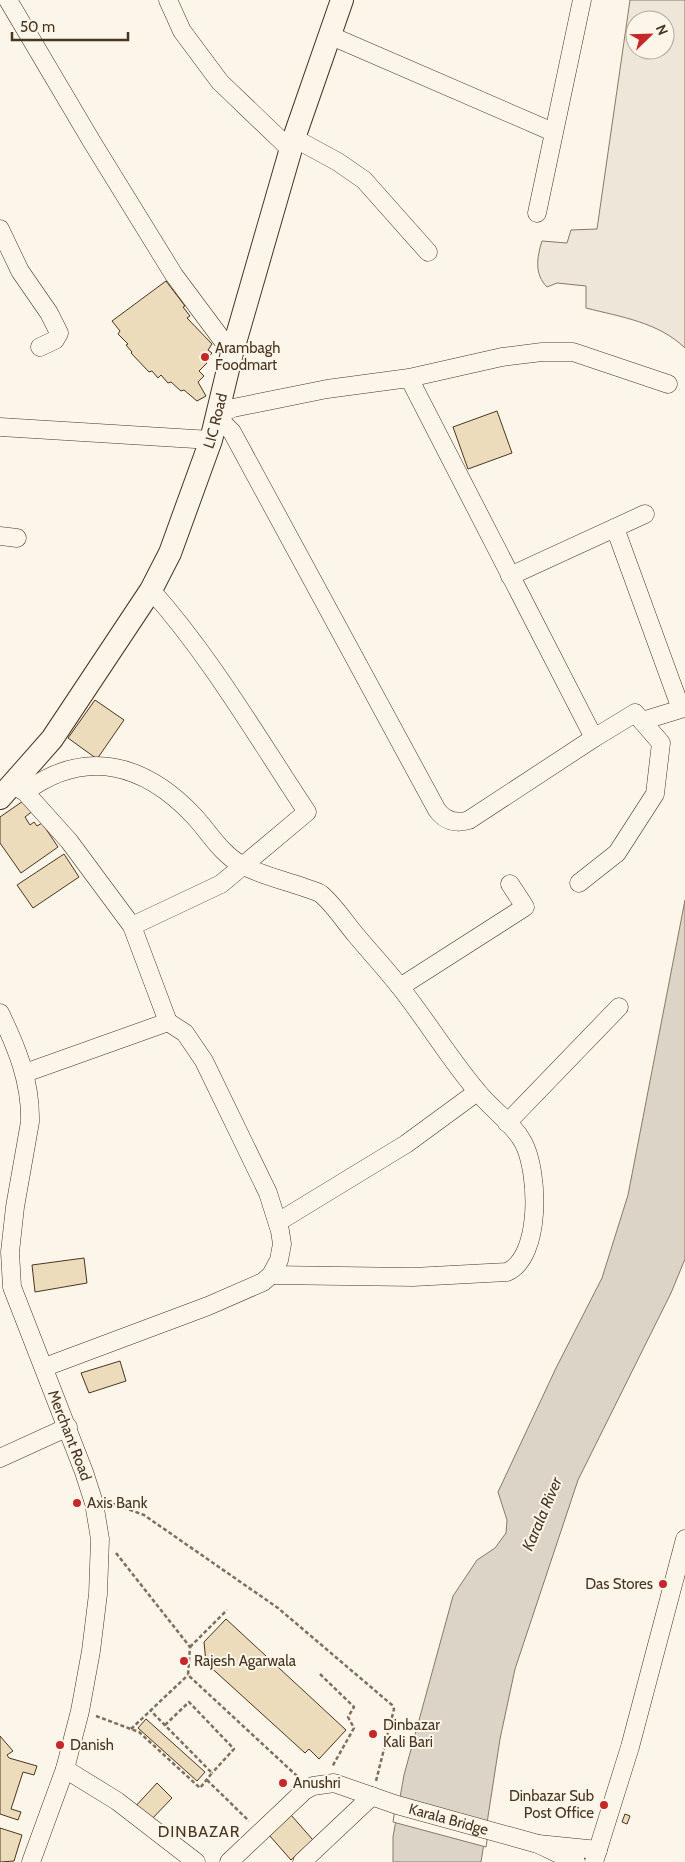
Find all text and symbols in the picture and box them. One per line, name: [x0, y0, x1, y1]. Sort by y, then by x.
scale bar: [12, 10, 129, 42]
north arrow: [625, 10, 675, 60]
text: 50 m: [20, 18, 55, 36]
text: N: [652, 22, 672, 38]
place label: Arambagh Foodmart: [215, 339, 280, 374]
marker: Arambagh Foodmart: [199, 351, 211, 363]
street label: LIC Road: [200, 391, 231, 451]
street label: Merchant Road: [44, 1387, 95, 1483]
water label: Karala River: [518, 1473, 566, 1554]
place label: Axis Bank: [87, 1494, 148, 1512]
marker: Axis Bank: [71, 1497, 83, 1509]
place label: Das Stores: [585, 1575, 653, 1593]
marker: Das Stores: [657, 1578, 669, 1590]
place label: Rajesh Agarwala: [194, 1652, 297, 1670]
marker: Rajesh Agarwala: [178, 1655, 190, 1667]
place label: Dinbazar Kali Bari: [383, 1716, 440, 1751]
marker: Dinbazar Kali Bari: [367, 1728, 379, 1740]
place label: Danish: [70, 1736, 114, 1754]
marker: Danish: [54, 1739, 66, 1751]
place label: Anushri: [293, 1774, 341, 1792]
marker: Anushri: [277, 1777, 289, 1789]
place label: Dinbazar Sub Post Office: [509, 1787, 594, 1822]
marker: Dinbazar Sub Post Office: [598, 1799, 610, 1811]
street label: Karala Bridge: [407, 1800, 491, 1839]
district label: DINBAZAR: [158, 1822, 240, 1841]

